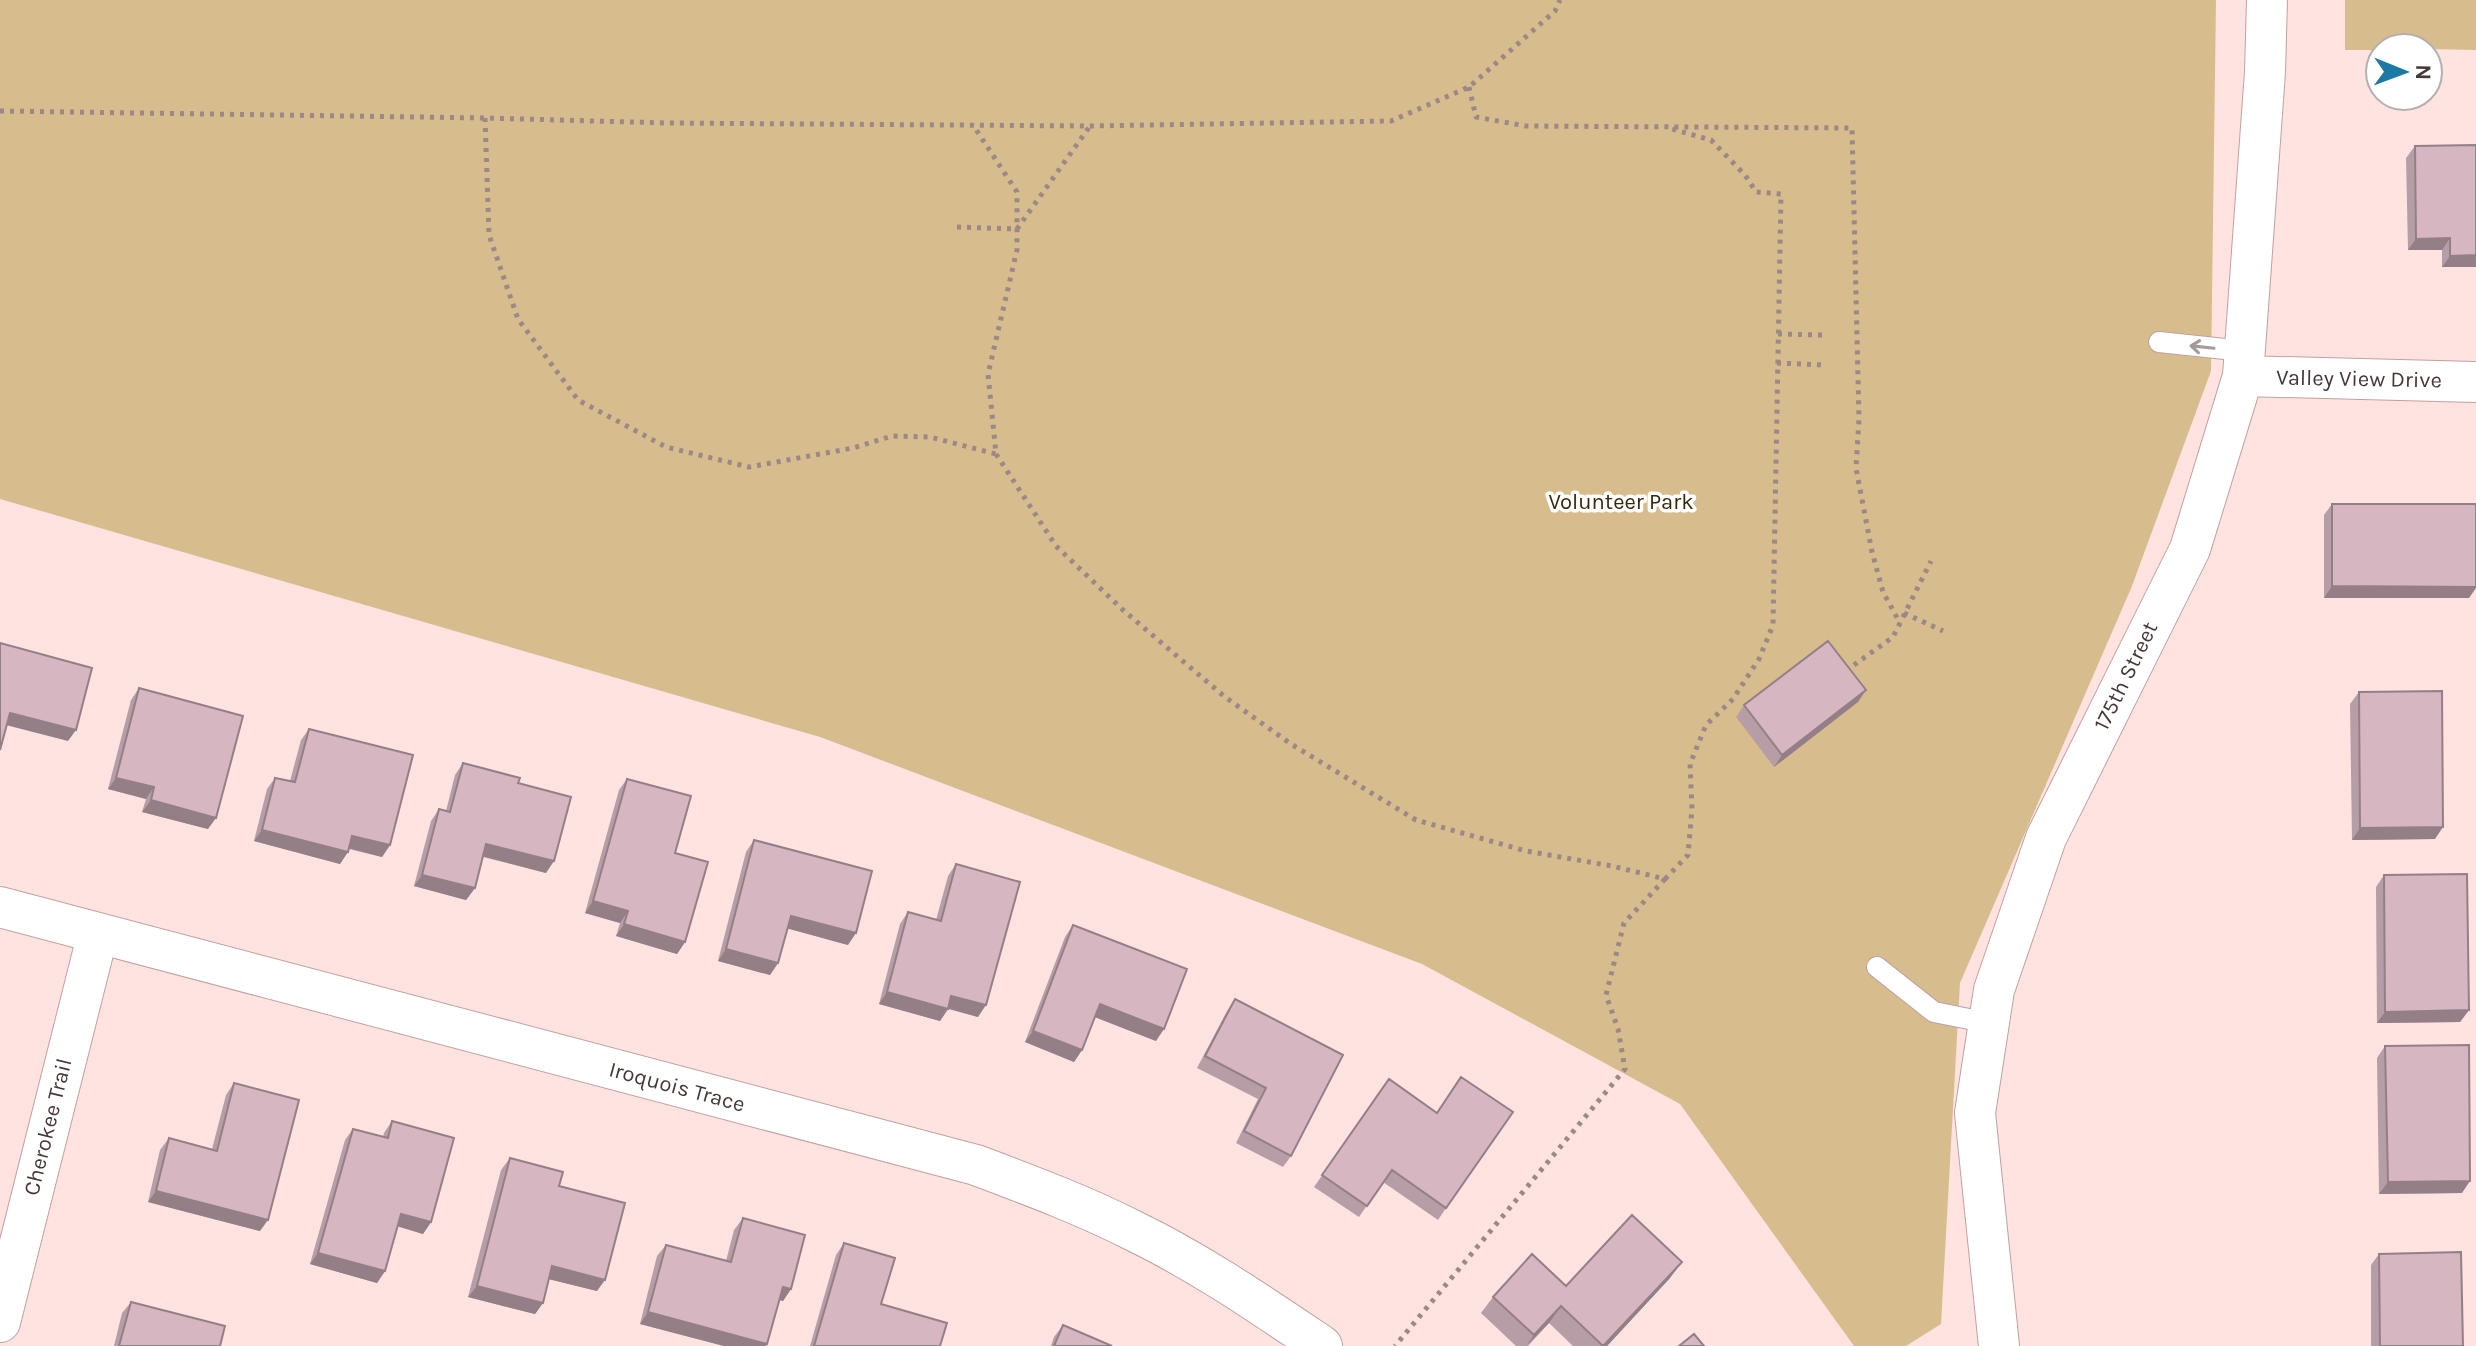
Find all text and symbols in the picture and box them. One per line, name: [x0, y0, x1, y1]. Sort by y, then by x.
north arrow: [2364, 32, 2444, 112]
text: N: [2410, 64, 2436, 80]
one-way arrow: [2189, 339, 2216, 354]
street label: Valley View Drive: [2276, 365, 2442, 393]
park label: Volunteer Park: [1548, 489, 1694, 515]
street label: 175th Street: [2089, 618, 2163, 734]
street label: Cherokee Trail: [18, 1056, 78, 1198]
street label: Iroquois Trace: [606, 1056, 748, 1118]

